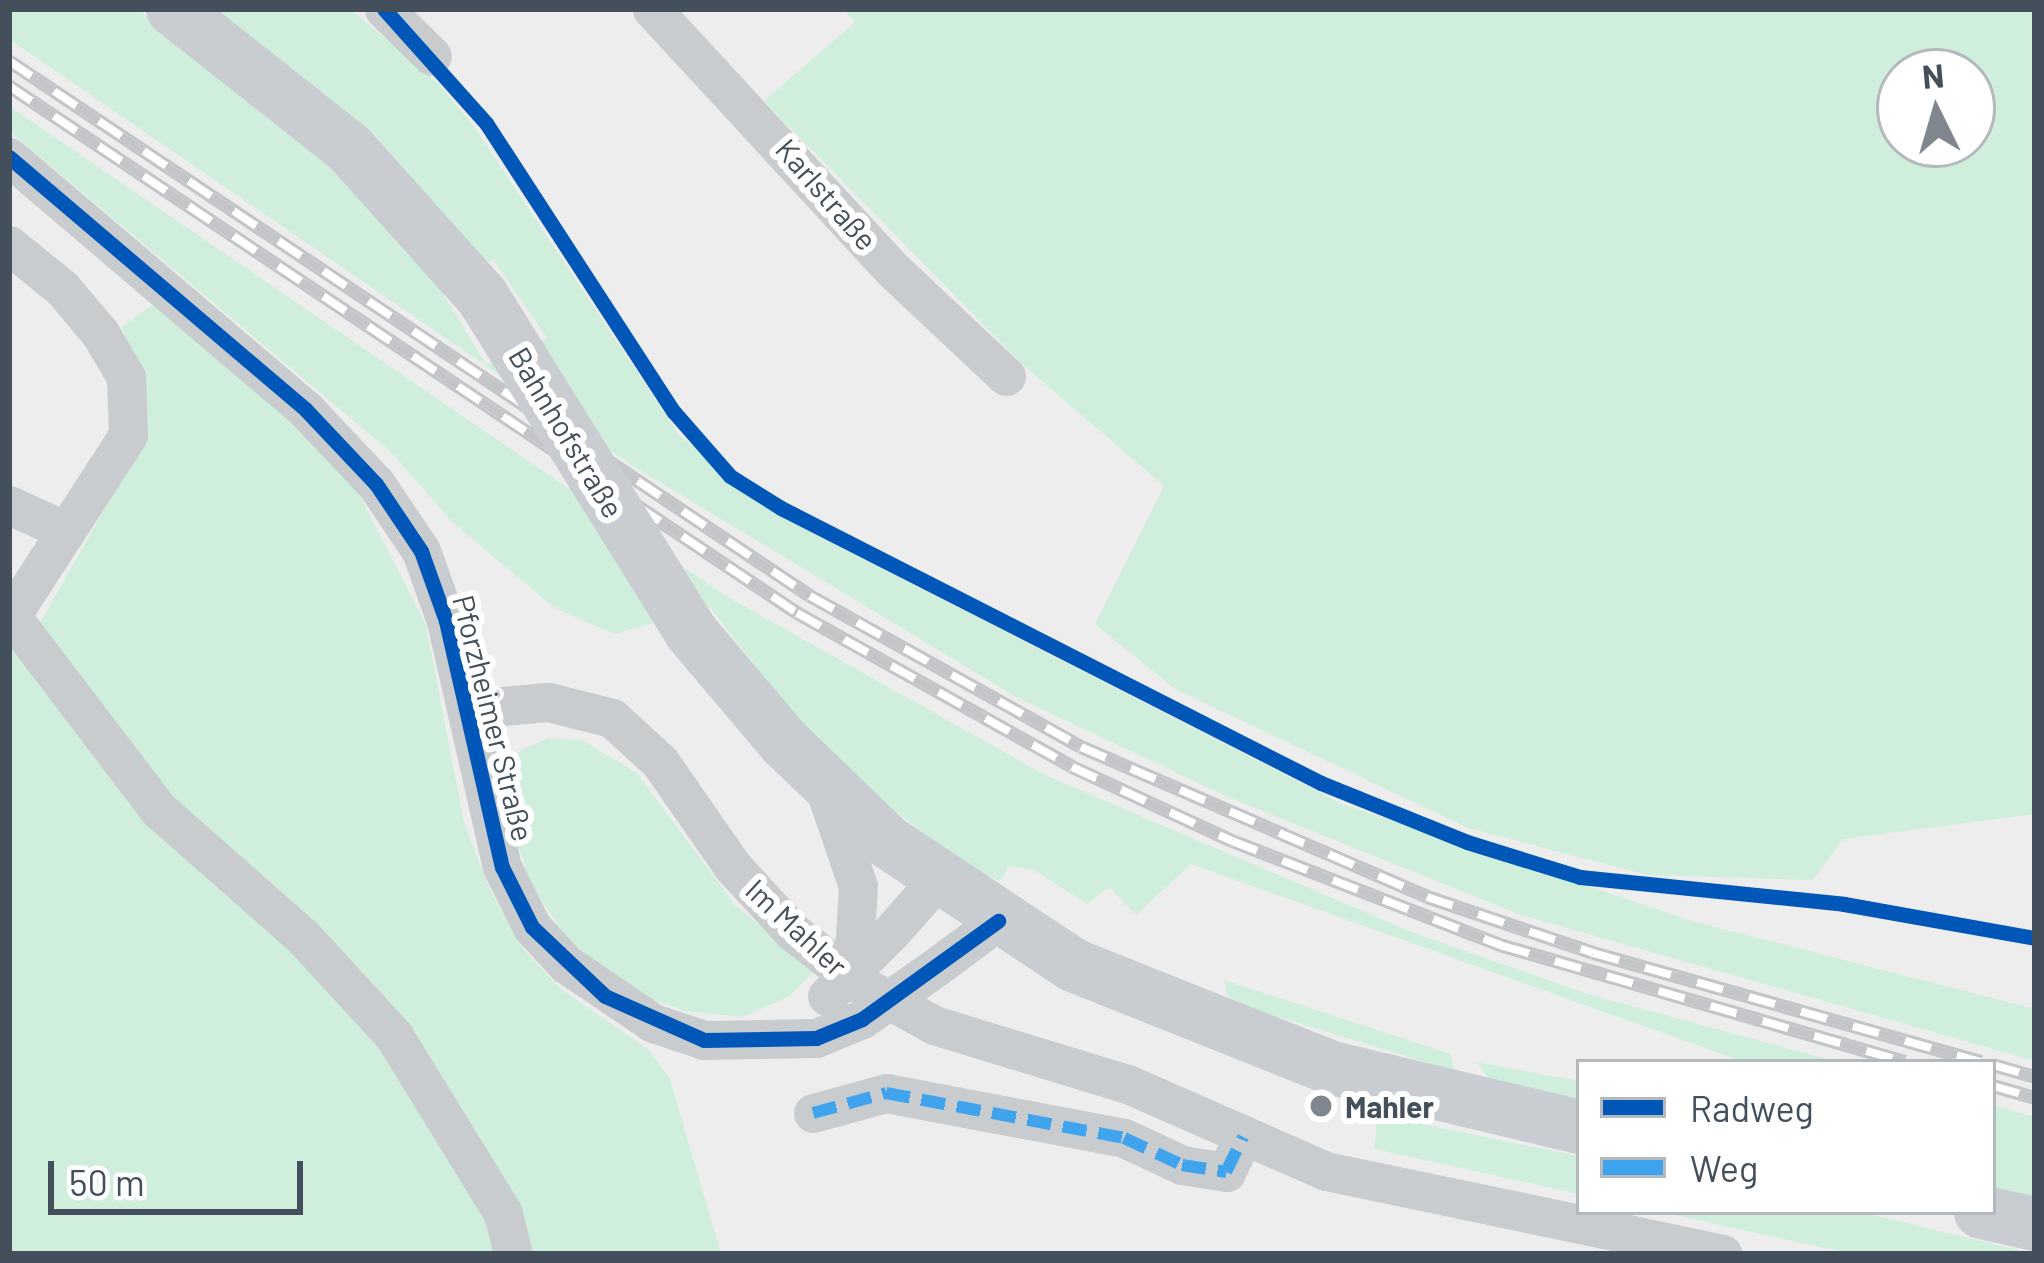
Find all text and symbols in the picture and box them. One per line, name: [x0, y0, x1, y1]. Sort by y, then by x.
north arrow: [1876, 48, 1996, 168]
text: N: [1920, 54, 1946, 96]
street label: Karlstraße: [769, 131, 885, 257]
street label: Bahnhofstraße: [502, 340, 632, 524]
street label: Pforzheimer Straße: [446, 591, 542, 845]
street label: Im Mahler: [739, 871, 855, 983]
legend: [1576, 1059, 1996, 1215]
text: Radweg: [1690, 1086, 1814, 1129]
place label: Mahler: [1345, 1088, 1434, 1124]
marker: Mahler: [1308, 1093, 1334, 1119]
scale bar: [54, 1137, 309, 1211]
text: Weg: [1690, 1146, 1758, 1189]
text: 50 m: [69, 1160, 145, 1203]

